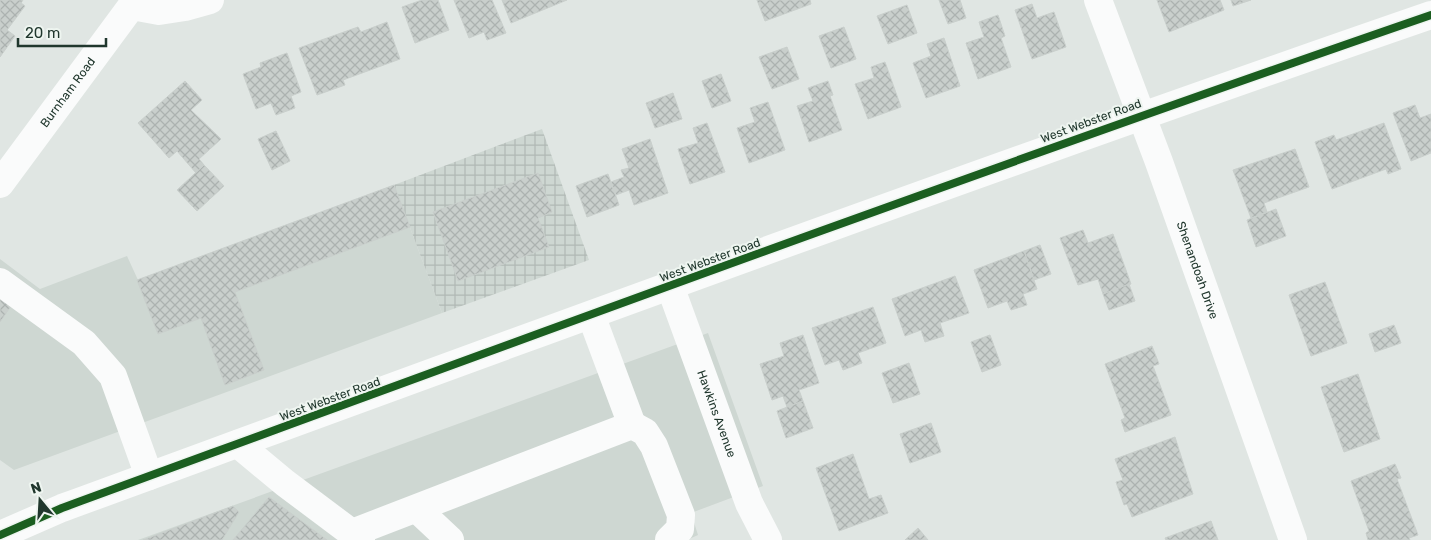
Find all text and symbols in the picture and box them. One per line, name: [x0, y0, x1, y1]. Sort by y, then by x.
scale bar: [18, 15, 105, 47]
text: 20 m: [25, 24, 60, 42]
street label: Burnham Road: [37, 55, 98, 130]
street label: West Webster Road: [1039, 96, 1143, 146]
street label: Shenandoah Drive: [1174, 220, 1221, 321]
street label: West Webster Road: [658, 235, 762, 285]
street label: Hawkins Avenue: [694, 368, 739, 460]
street label: West Webster Road: [278, 374, 382, 424]
north arrow: [15, 475, 65, 525]
text: N: [29, 478, 44, 498]

